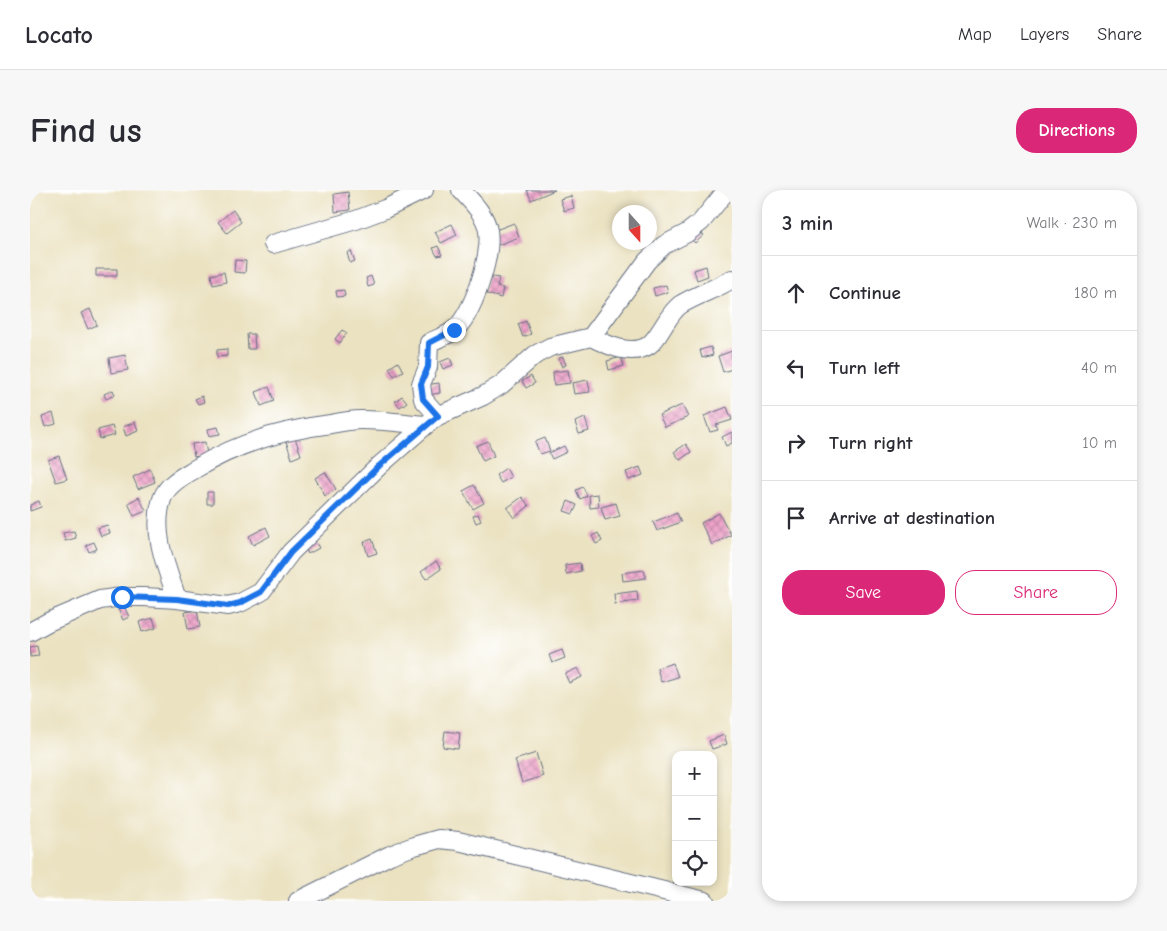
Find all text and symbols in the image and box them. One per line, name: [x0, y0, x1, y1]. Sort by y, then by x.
text: Locato: [25, 21, 93, 49]
text: Map: [958, 24, 992, 45]
text: Layers: [1020, 24, 1069, 45]
text: Share: [1097, 24, 1142, 45]
button: Directions: [1016, 108, 1137, 153]
text: Find us: [30, 110, 142, 151]
north arrow: [612, 205, 657, 250]
text: 3 min: [782, 211, 833, 235]
text: Walk · 230 m: [1026, 214, 1117, 232]
icon: ahead: [782, 279, 810, 307]
text: Continue: [829, 282, 901, 304]
text: 180 m: [1074, 284, 1117, 302]
route end: [443, 319, 466, 342]
icon: left: [782, 354, 810, 382]
text: Turn left: [829, 357, 900, 379]
text: 40 m: [1081, 359, 1117, 377]
icon: right: [782, 429, 810, 457]
text: Turn right: [829, 432, 913, 454]
text: 10 m: [1082, 434, 1117, 452]
icon: arrive: [782, 504, 810, 532]
text: Arrive at destination: [829, 507, 995, 529]
button: Save: [782, 570, 945, 615]
button: Share: [955, 570, 1117, 615]
route start: [111, 586, 134, 609]
map controls: [672, 751, 717, 886]
button: +: [672, 751, 717, 796]
button: −: [672, 796, 717, 841]
button: locate: [672, 841, 717, 886]

